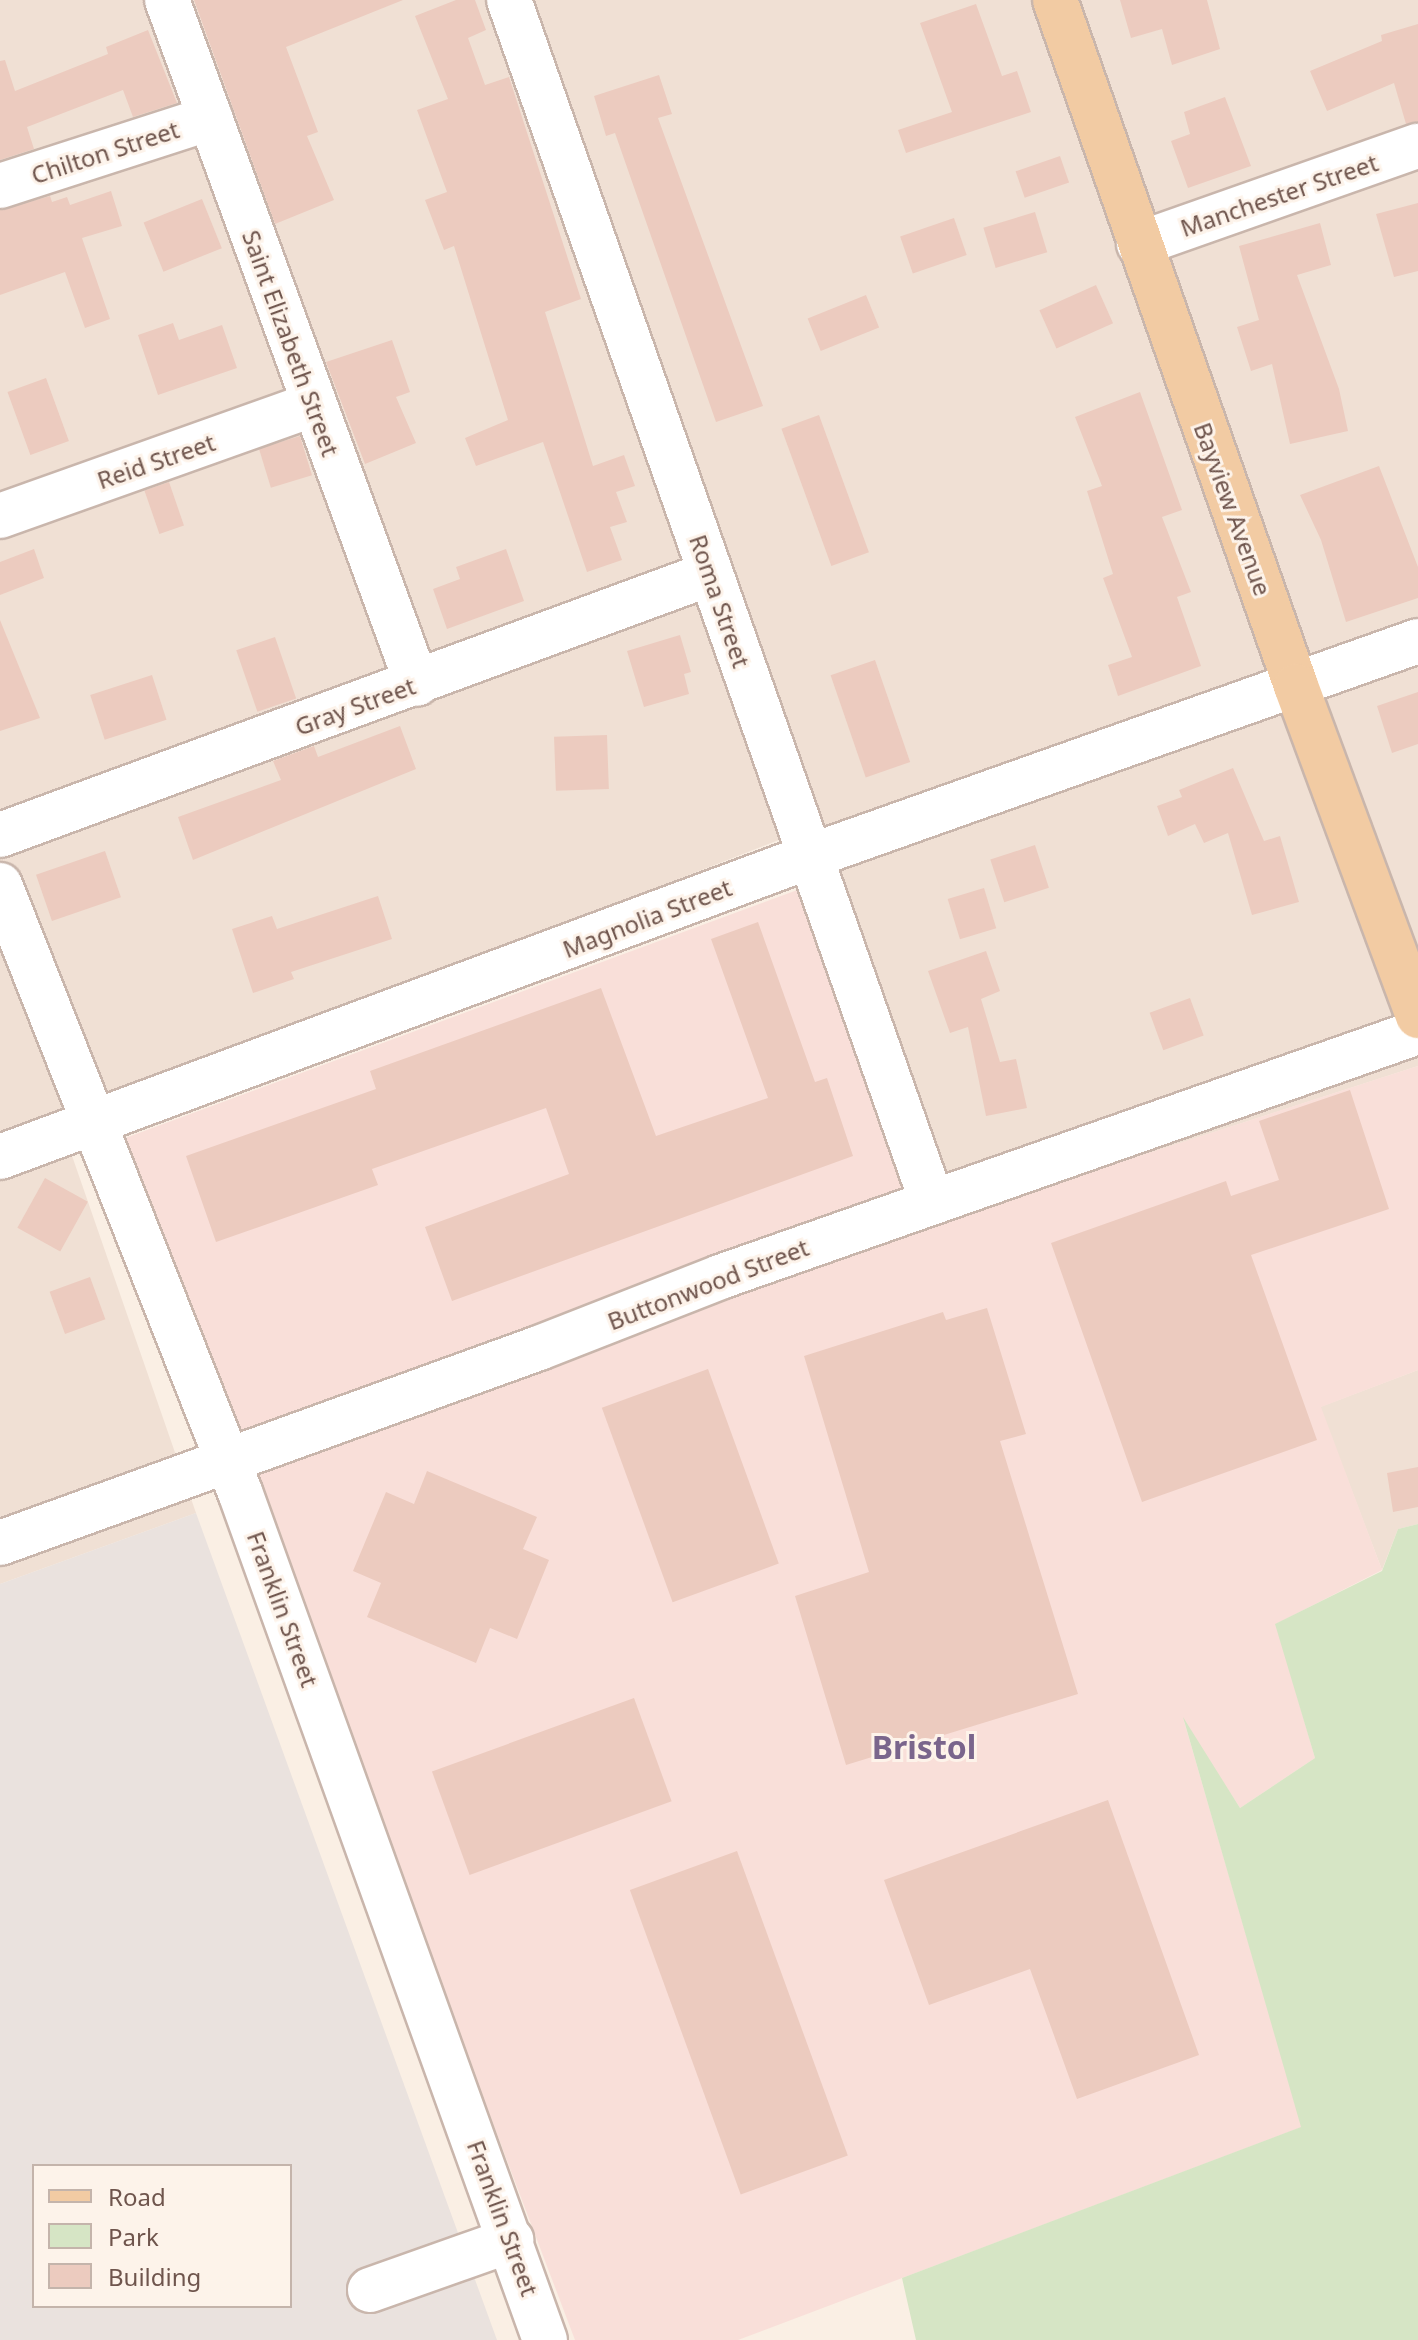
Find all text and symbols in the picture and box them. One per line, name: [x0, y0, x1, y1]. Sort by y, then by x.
street label: Chilton Street: [27, 115, 183, 189]
street label: Manchester Street: [1177, 148, 1381, 242]
street label: Saint Elizabeth Street: [237, 226, 345, 460]
street label: Bayview Avenue: [1188, 419, 1278, 599]
street label: Reid Street: [93, 427, 219, 495]
street label: Roma Street: [684, 531, 756, 671]
street label: Gray Street: [291, 671, 419, 741]
street label: Magnolia Street: [559, 873, 735, 963]
street label: Buttonwood Street: [603, 1232, 813, 1336]
street label: Franklin Street: [242, 1527, 324, 1691]
district label: Bristol: [872, 1728, 976, 1766]
street label: Franklin Street: [462, 2136, 544, 2300]
legend: [32, 2164, 292, 2308]
text: Road: [108, 2180, 166, 2213]
text: Park: [108, 2220, 159, 2253]
text: Building: [108, 2260, 201, 2293]

